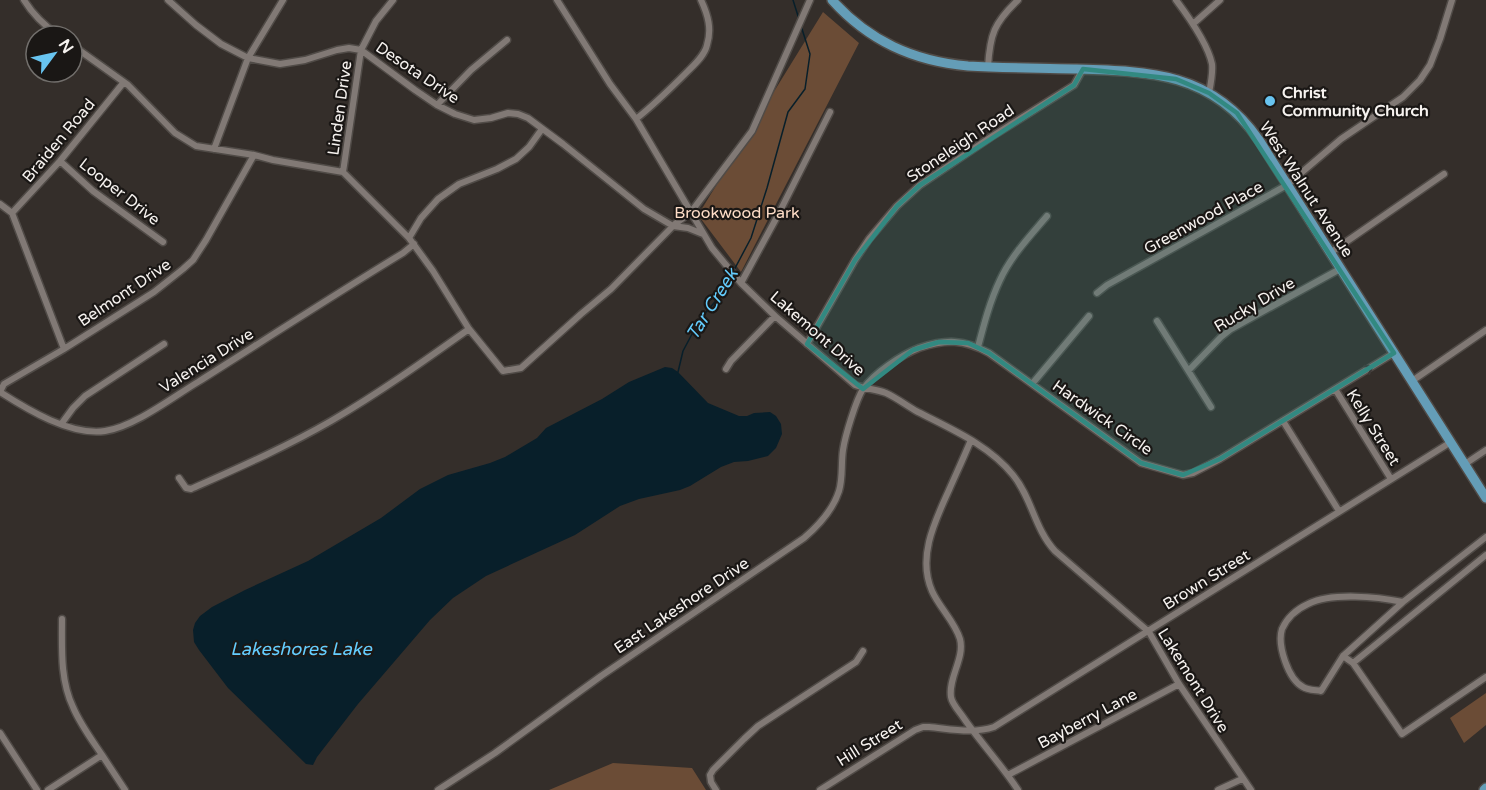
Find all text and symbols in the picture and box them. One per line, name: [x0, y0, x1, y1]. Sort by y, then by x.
north arrow: [24, 24, 84, 84]
text: N: [54, 36, 78, 57]
street label: Desota Drive: [372, 37, 463, 108]
street label: Linden Drive: [323, 60, 357, 157]
place label: Christ Community Church: [1282, 83, 1429, 121]
marker: Christ Community Church: [1263, 94, 1277, 108]
street label: Braiden Road: [18, 95, 100, 187]
street label: Stoneleigh Road: [903, 101, 1018, 187]
street label: West Walnut Avenue: [1255, 118, 1358, 261]
street label: Looper Drive: [75, 154, 164, 230]
street label: Greenwood Place: [1140, 177, 1267, 259]
park label: Brookwood Park: [674, 203, 800, 223]
street label: Belmont Drive: [74, 254, 175, 331]
water label: Tar Creek: [681, 263, 743, 344]
street label: Rucky Drive: [1211, 273, 1298, 337]
street label: Lakemont Drive: [766, 287, 869, 381]
street label: Valencia Drive: [156, 324, 257, 398]
one-way arrow: [1356, 365, 1373, 377]
street label: Hardwick Circle: [1048, 376, 1156, 460]
street label: Kelly Street: [1342, 386, 1404, 469]
street label: Brown Street: [1159, 545, 1254, 615]
street label: East Lakeshore Drive: [610, 553, 753, 658]
street label: Lakemont Drive: [1153, 625, 1233, 736]
water label: Lakeshores Lake: [230, 638, 372, 660]
street label: Bayberry Lane: [1034, 684, 1141, 753]
street label: Hill Street: [833, 715, 906, 771]

